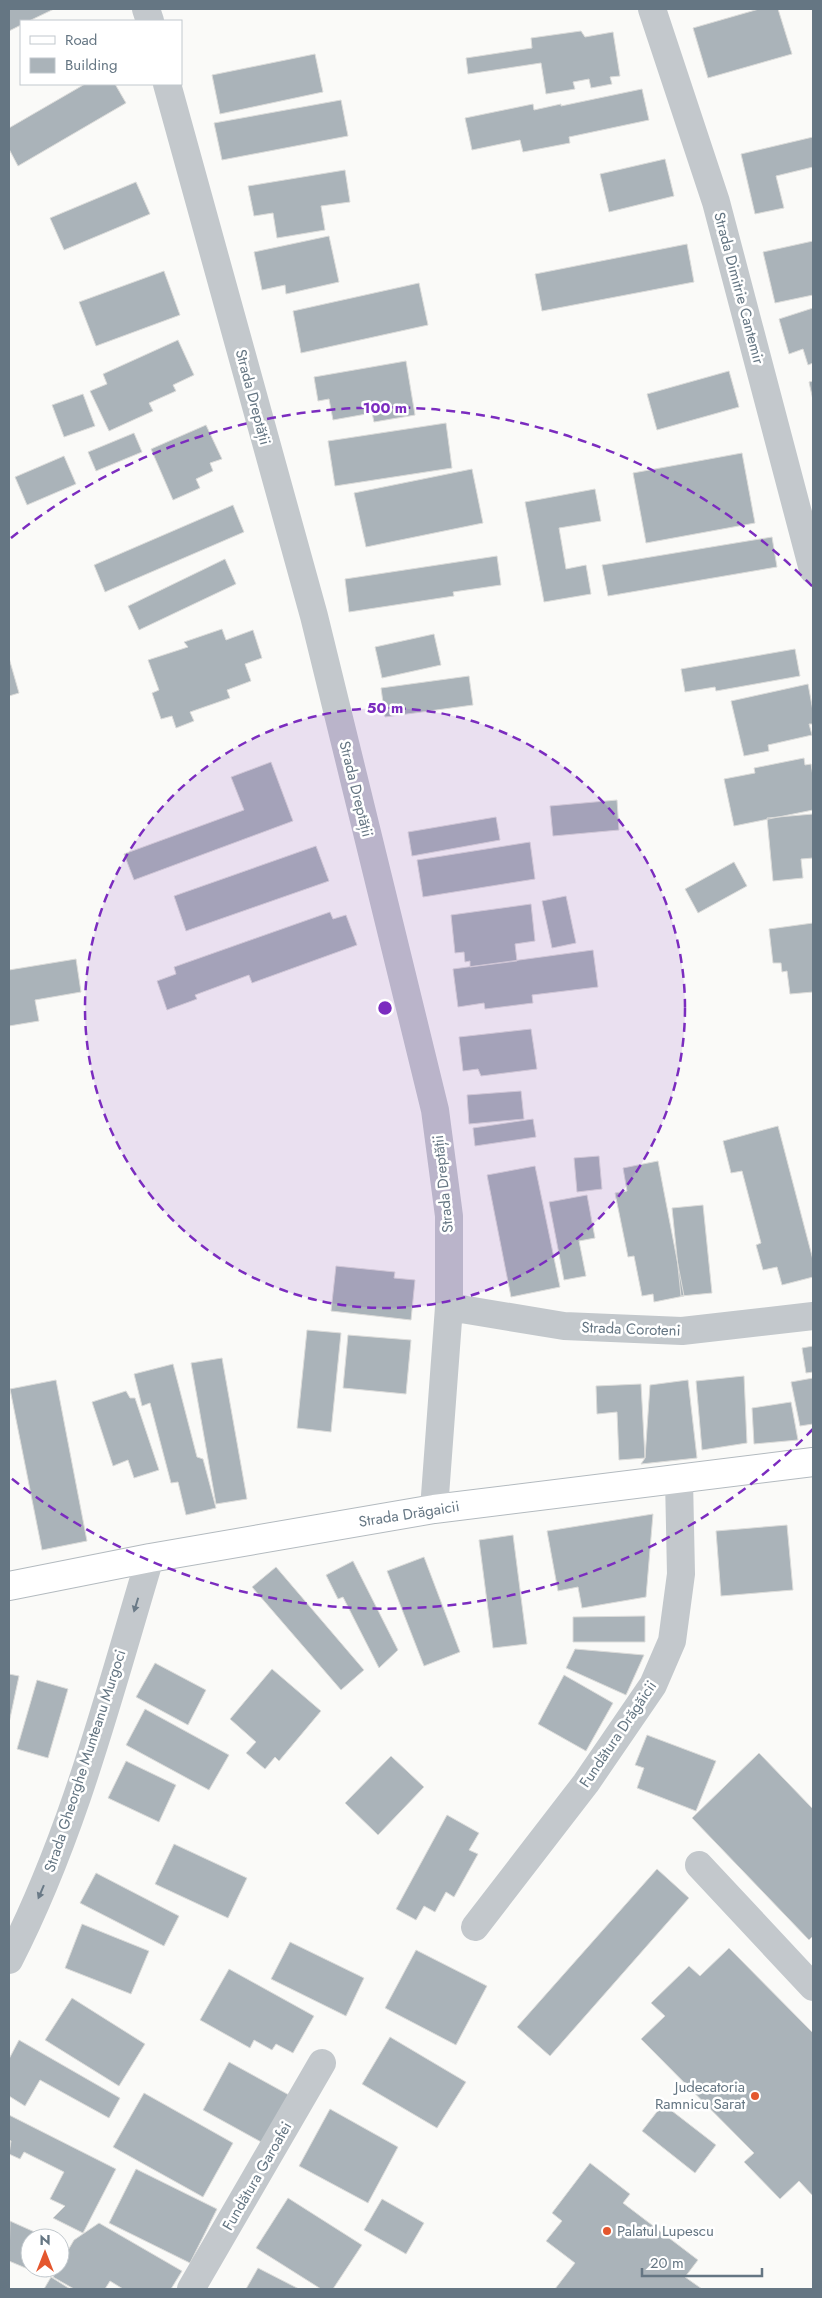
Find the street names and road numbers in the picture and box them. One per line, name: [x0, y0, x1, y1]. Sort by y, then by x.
street label: Strada Dimitrie Cantemir: [708, 210, 770, 367]
street label: Strada Dreptății: [230, 347, 276, 447]
street label: Strada Dreptății: [333, 739, 379, 839]
street label: Strada Dreptății: [427, 1134, 459, 1234]
street label: Strada Coroteni: [581, 1316, 681, 1342]
street label: Strada Drăgaicii: [357, 1495, 461, 1533]
street label: Strada Gheorghe Munteanu Murgoci: [39, 1647, 131, 1875]
street label: Fundătura Drăgăicii: [574, 1676, 662, 1792]
street label: Fundătura Garoafei: [217, 2118, 297, 2234]

